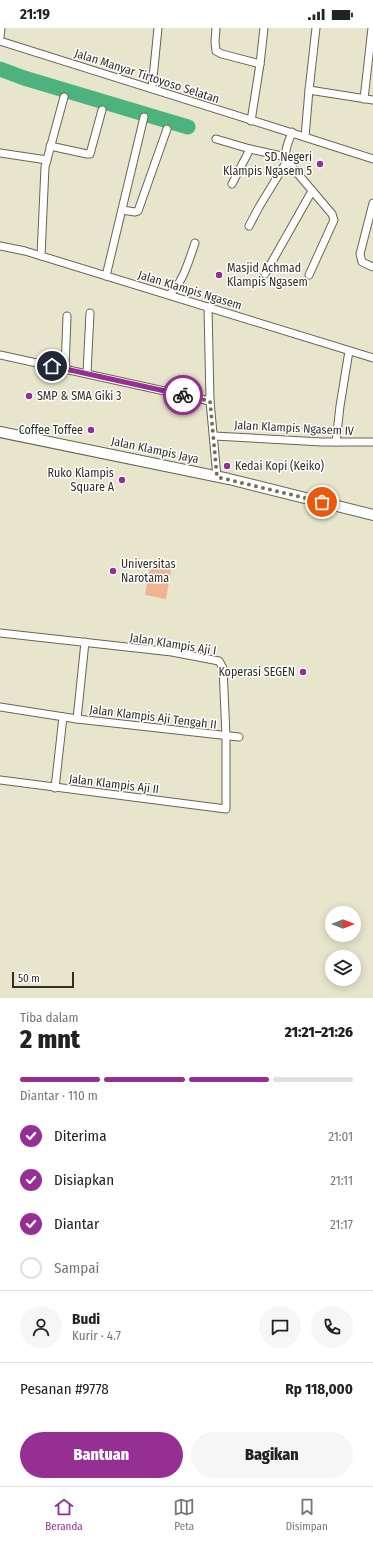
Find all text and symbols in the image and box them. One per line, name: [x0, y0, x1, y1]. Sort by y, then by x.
text: 21:19: [20, 5, 50, 23]
street label: Jalan Manyar Tirtoyoso Selatan: [73, 46, 221, 106]
place label: SD Negeri Klampis Ngasem 5: [223, 150, 312, 178]
marker: SD Negeri Klampis Ngasem 5: [315, 159, 325, 169]
place label: Masjid Achmad Klampis Ngasem: [227, 261, 308, 289]
street label: Jalan Klampis Ngasem: [136, 268, 244, 312]
marker: Masjid Achmad Klampis Ngasem: [214, 270, 224, 280]
pin: [35, 349, 69, 383]
icon: home: [41, 355, 63, 377]
courier: [163, 375, 203, 415]
icon: bike: [172, 384, 194, 406]
place label: SMP & SMA Giki 3: [37, 389, 122, 403]
marker: SMP & SMA Giki 3: [24, 391, 34, 401]
street label: Jalan Klampis Ngasem IV: [234, 418, 355, 438]
place label: Coffee Toffee: [19, 423, 83, 437]
marker: Coffee Toffee: [86, 425, 96, 435]
street label: Jalan Klampis Jaya: [110, 434, 200, 466]
place label: Kedai Kopi (Keiko): [235, 459, 324, 473]
marker: Kedai Kopi (Keiko): [222, 461, 232, 471]
place label: Ruko Klampis Square A: [47, 466, 115, 494]
marker: Ruko Klampis Square A: [117, 475, 127, 485]
pin: [305, 485, 339, 519]
icon: bag: [311, 491, 333, 513]
place label: Universitas Narotama: [121, 557, 176, 585]
marker: Universitas Narotama: [108, 566, 118, 576]
street label: Jalan Klampis Aji I: [129, 630, 217, 658]
place label: Koperasi SEGEN: [218, 665, 295, 679]
marker: Koperasi SEGEN: [298, 667, 308, 677]
street label: Jalan Klampis Aji Tengah II: [89, 702, 217, 732]
street label: Jalan Klampis Aji II: [68, 772, 160, 796]
north arrow: [325, 906, 361, 942]
map controls: [325, 906, 361, 986]
button: layers: [325, 950, 361, 986]
scale bar: [12, 970, 74, 989]
text: 50 m: [18, 972, 40, 985]
text: Tiba dalam: [20, 1010, 78, 1025]
text: 21:21–21:26: [285, 1023, 353, 1041]
text: 2 mnt: [20, 1024, 80, 1055]
text: Diantar · 110 m: [20, 1088, 98, 1103]
icon: check: [20, 1125, 42, 1147]
text: Diterima: [54, 1127, 107, 1145]
text: 21:01: [328, 1129, 353, 1144]
icon: check: [20, 1169, 42, 1191]
text: Disiapkan: [54, 1171, 114, 1189]
text: 21:11: [330, 1173, 353, 1188]
icon: check: [20, 1213, 42, 1235]
text: Diantar: [54, 1215, 99, 1233]
text: 21:17: [330, 1217, 353, 1232]
text: Sampai: [54, 1259, 99, 1277]
button: person: [20, 1306, 62, 1348]
button: chat: [259, 1306, 301, 1348]
button: phone: [311, 1306, 353, 1348]
text: Budi: [72, 1310, 100, 1328]
text: Kurir · 4.7: [72, 1328, 121, 1343]
text: Pesanan #9778: [20, 1380, 109, 1398]
text: Rp 118,000: [285, 1380, 353, 1398]
button: Bantuan: [20, 1432, 183, 1478]
button: Bagikan: [191, 1432, 353, 1478]
tab: Beranda: [45, 1496, 83, 1533]
tab: Peta: [173, 1496, 195, 1533]
tab: Disimpan: [286, 1496, 328, 1533]

